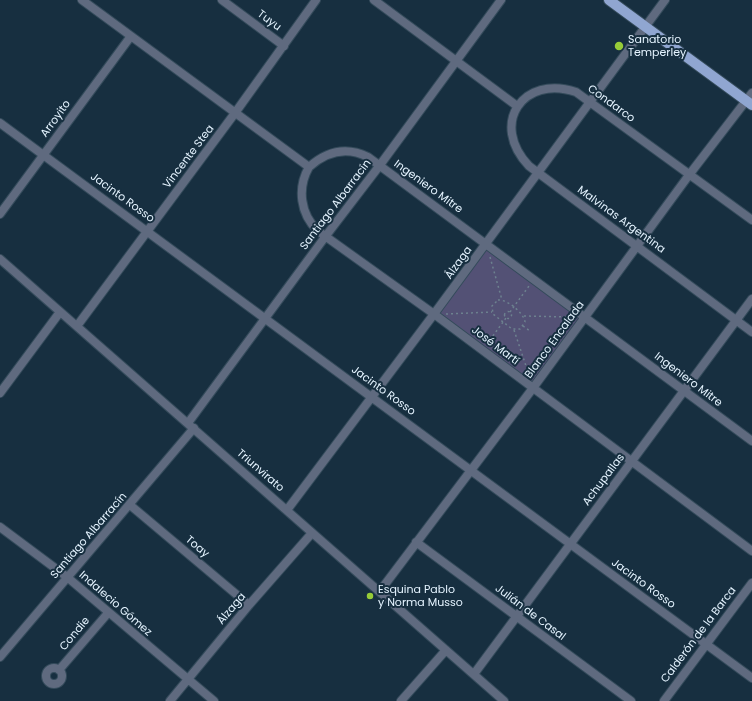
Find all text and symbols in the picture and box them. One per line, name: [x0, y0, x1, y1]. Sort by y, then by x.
street label: Tuyu: [255, 8, 283, 34]
place label: Sanatorio Temperley: [628, 33, 686, 59]
marker: Sanatorio Temperley: [613, 40, 625, 52]
street label: Condarco: [585, 82, 637, 126]
street label: Arroyito: [38, 98, 74, 140]
street label: Vincente Stea: [161, 123, 217, 191]
street label: Santiago Albarracín: [298, 157, 374, 253]
street label: Ingeniero Mitre: [391, 158, 465, 216]
street label: Jacinto Rosso: [87, 170, 157, 226]
street label: Malvinas Argentina: [574, 184, 668, 256]
street label: Álzaga: [443, 244, 475, 282]
street label: Blanco Encalada: [523, 299, 587, 381]
street label: José Martí: [469, 324, 521, 368]
street label: Ingeniero Mitre: [651, 350, 725, 410]
street label: Jacinto Rosso: [348, 363, 418, 419]
street label: Triunvirato: [234, 447, 286, 495]
street label: Achupallas: [580, 451, 628, 509]
street label: Santiago Albarracín: [48, 490, 130, 582]
street label: Toay: [183, 533, 211, 561]
street label: Jacinto Rosso: [608, 556, 678, 612]
street label: Indalecio Gómez: [76, 569, 154, 639]
street label: Julián de Casal: [492, 582, 568, 644]
place label: Esquina Pablo y Norma Musso: [378, 583, 463, 609]
street label: Calderón de la Barca: [659, 584, 739, 686]
street label: Álzaga: [215, 590, 249, 628]
marker: Esquina Pablo y Norma Musso: [365, 591, 375, 601]
street label: Condie: [57, 615, 93, 653]

